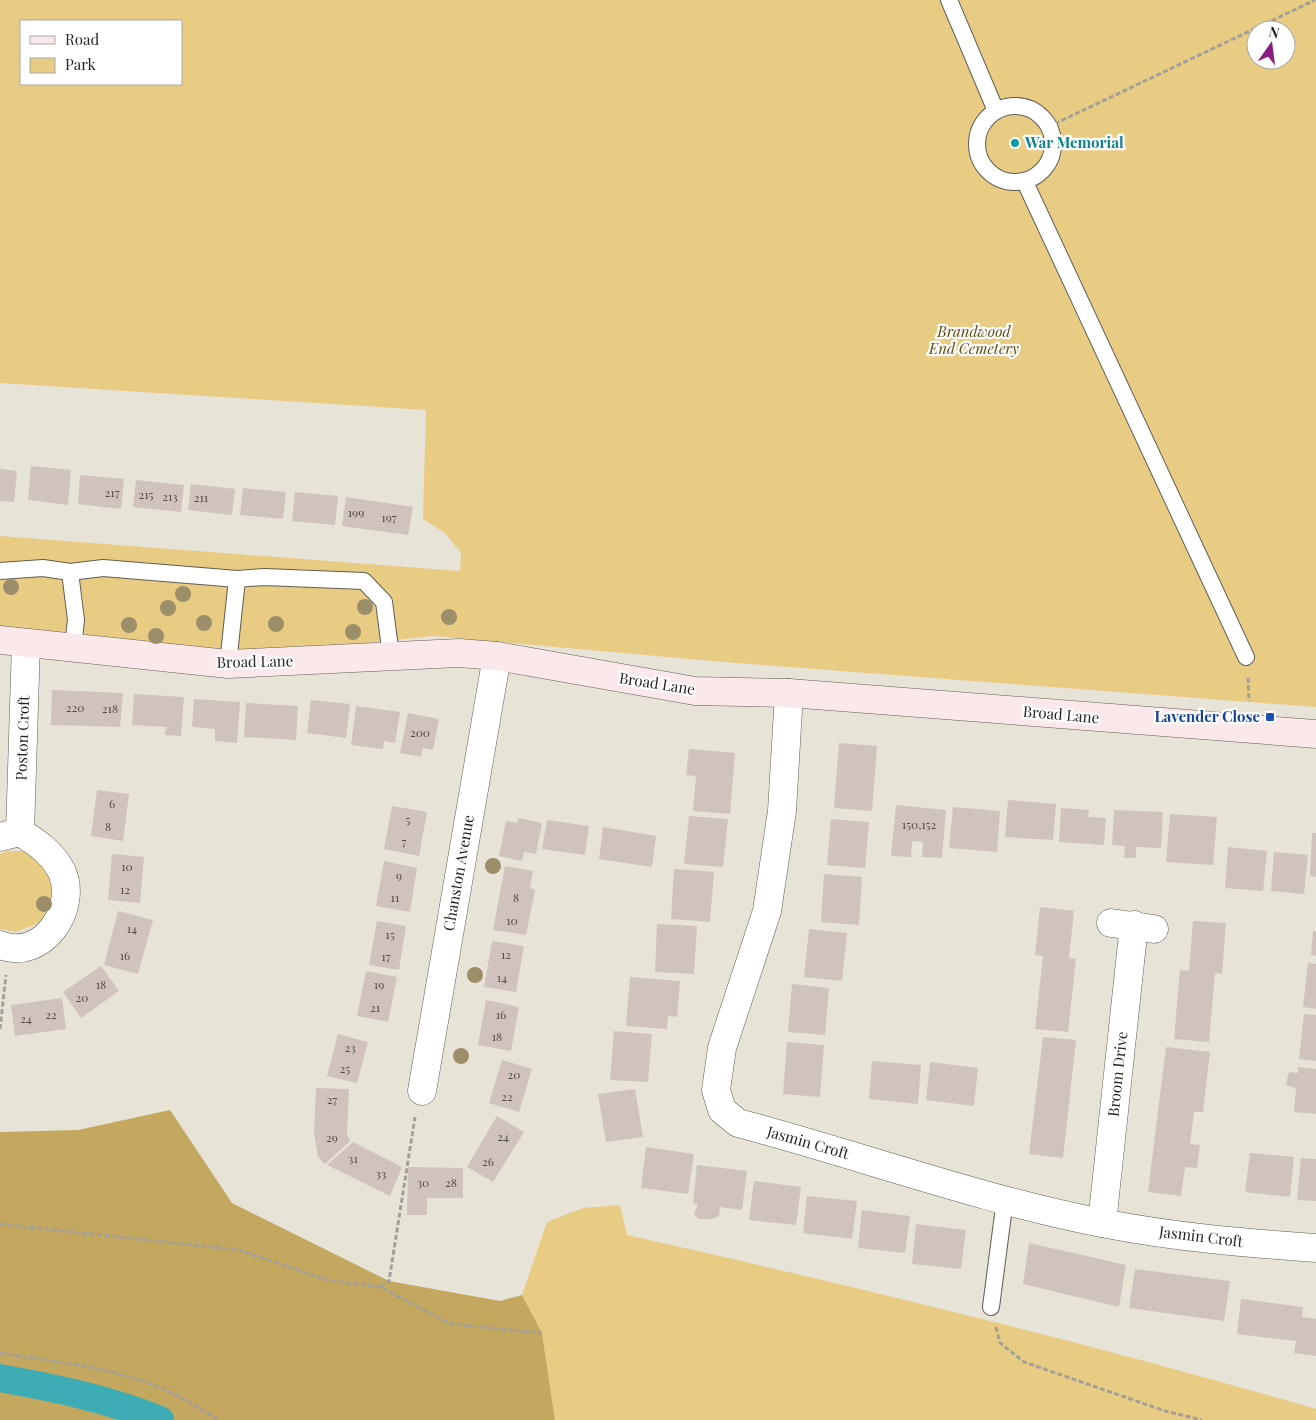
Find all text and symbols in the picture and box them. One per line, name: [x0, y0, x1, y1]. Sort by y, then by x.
legend: [20, 20, 182, 85]
north arrow: [1246, 20, 1296, 70]
text: N: [1267, 21, 1281, 42]
text: Road: [65, 29, 99, 49]
text: Park: [65, 54, 97, 74]
place label: War Memorial: [1024, 132, 1124, 152]
marker: War Memorial: [1009, 137, 1021, 149]
park label: Brandwood End Cemetery: [928, 321, 1019, 358]
house number: 217: [104, 484, 120, 500]
house number: 215: [138, 486, 154, 502]
house number: 213: [162, 488, 178, 504]
house number: 211: [194, 489, 209, 505]
house number: 199: [348, 504, 364, 520]
house number: 197: [381, 509, 397, 525]
street label: Broad Lane: [217, 650, 293, 672]
street label: Broad Lane: [618, 667, 697, 699]
street label: Poston Croft: [11, 694, 34, 781]
house number: 220: [66, 699, 84, 715]
house number: 218: [102, 700, 118, 716]
street label: Broad Lane: [1022, 701, 1100, 727]
place label: Lavender Close: [1154, 706, 1260, 726]
marker: Lavender Close: [1264, 711, 1276, 723]
house number: 200: [410, 724, 430, 740]
house number: 6: [109, 795, 115, 811]
house number: 5: [406, 811, 411, 827]
street label: Chanston Avenue: [438, 813, 478, 932]
house number: 150,152: [902, 816, 937, 832]
house number: 8: [105, 818, 111, 834]
house number: 7: [402, 833, 407, 849]
house number: 10: [121, 858, 133, 874]
house number: 9: [396, 867, 402, 883]
house number: 12: [120, 881, 130, 897]
house number: 11: [391, 889, 400, 905]
house number: 8: [513, 889, 519, 905]
house number: 10: [506, 912, 518, 928]
house number: 14: [127, 920, 137, 936]
house number: 15: [385, 926, 395, 942]
house number: 12: [501, 946, 511, 962]
house number: 16: [120, 947, 130, 963]
house number: 17: [381, 948, 391, 964]
house number: 14: [497, 969, 507, 985]
house number: 18: [96, 976, 106, 992]
house number: 19: [374, 976, 384, 992]
house number: 20: [76, 989, 88, 1005]
house number: 21: [370, 999, 381, 1015]
house number: 22: [45, 1006, 57, 1022]
house number: 16: [496, 1006, 506, 1022]
house number: 24: [20, 1010, 32, 1026]
house number: 18: [492, 1028, 502, 1044]
street label: Broom Drive: [1103, 1030, 1131, 1118]
house number: 23: [344, 1039, 356, 1055]
house number: 25: [340, 1060, 350, 1076]
house number: 20: [508, 1066, 520, 1082]
house number: 22: [501, 1088, 513, 1104]
house number: 27: [327, 1091, 337, 1107]
street label: Jasmin Croft: [764, 1121, 852, 1163]
house number: 24: [497, 1128, 509, 1144]
house number: 29: [326, 1129, 338, 1145]
house number: 31: [348, 1150, 358, 1166]
house number: 26: [482, 1153, 494, 1169]
house number: 33: [376, 1165, 386, 1181]
house number: 30: [417, 1174, 429, 1190]
house number: 28: [445, 1174, 457, 1190]
street label: Jasmin Croft: [1157, 1221, 1245, 1251]

